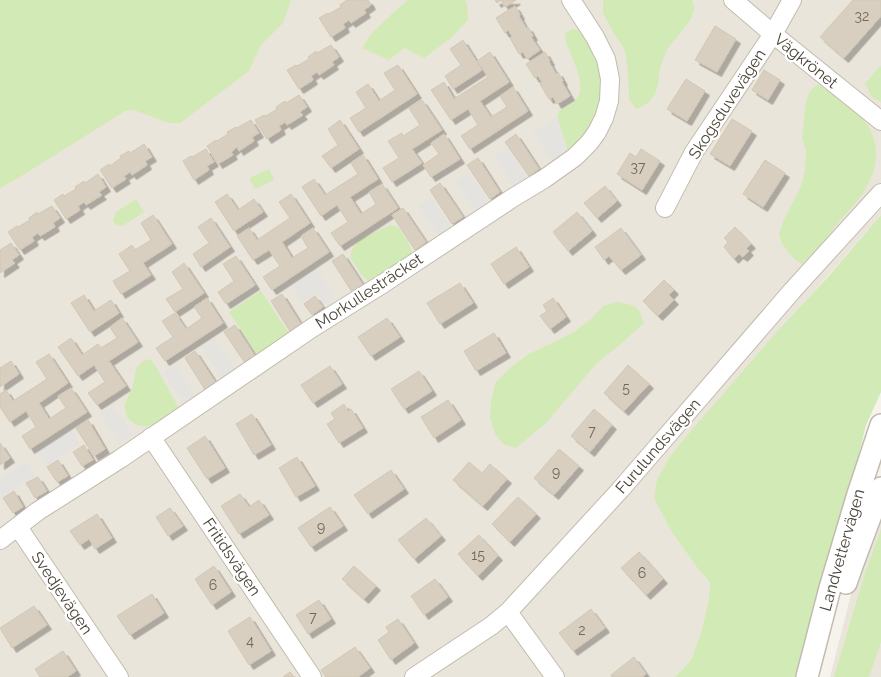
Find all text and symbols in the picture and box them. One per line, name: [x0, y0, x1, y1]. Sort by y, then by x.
house number: 32: [855, 8, 869, 24]
street label: Vägkrönet: [770, 30, 842, 93]
street label: Skogsduvevägen: [684, 45, 770, 163]
house number: 37: [631, 159, 646, 175]
street label: Morkullesträcket: [312, 249, 427, 333]
house number: 5: [622, 380, 630, 396]
street label: Furulundsvägen: [612, 395, 704, 497]
house number: 7: [588, 423, 596, 439]
house number: 9: [552, 464, 560, 480]
street label: Landvettervägen: [815, 487, 869, 613]
street label: Fritidsvägen: [199, 514, 265, 600]
house number: 9: [317, 519, 325, 535]
house number: 15: [471, 547, 485, 563]
street label: Svedjevägen: [27, 548, 97, 638]
house number: 6: [638, 565, 646, 581]
house number: 6: [209, 577, 217, 593]
house number: 7: [309, 609, 317, 625]
house number: 2: [578, 622, 586, 638]
house number: 4: [246, 633, 254, 649]

